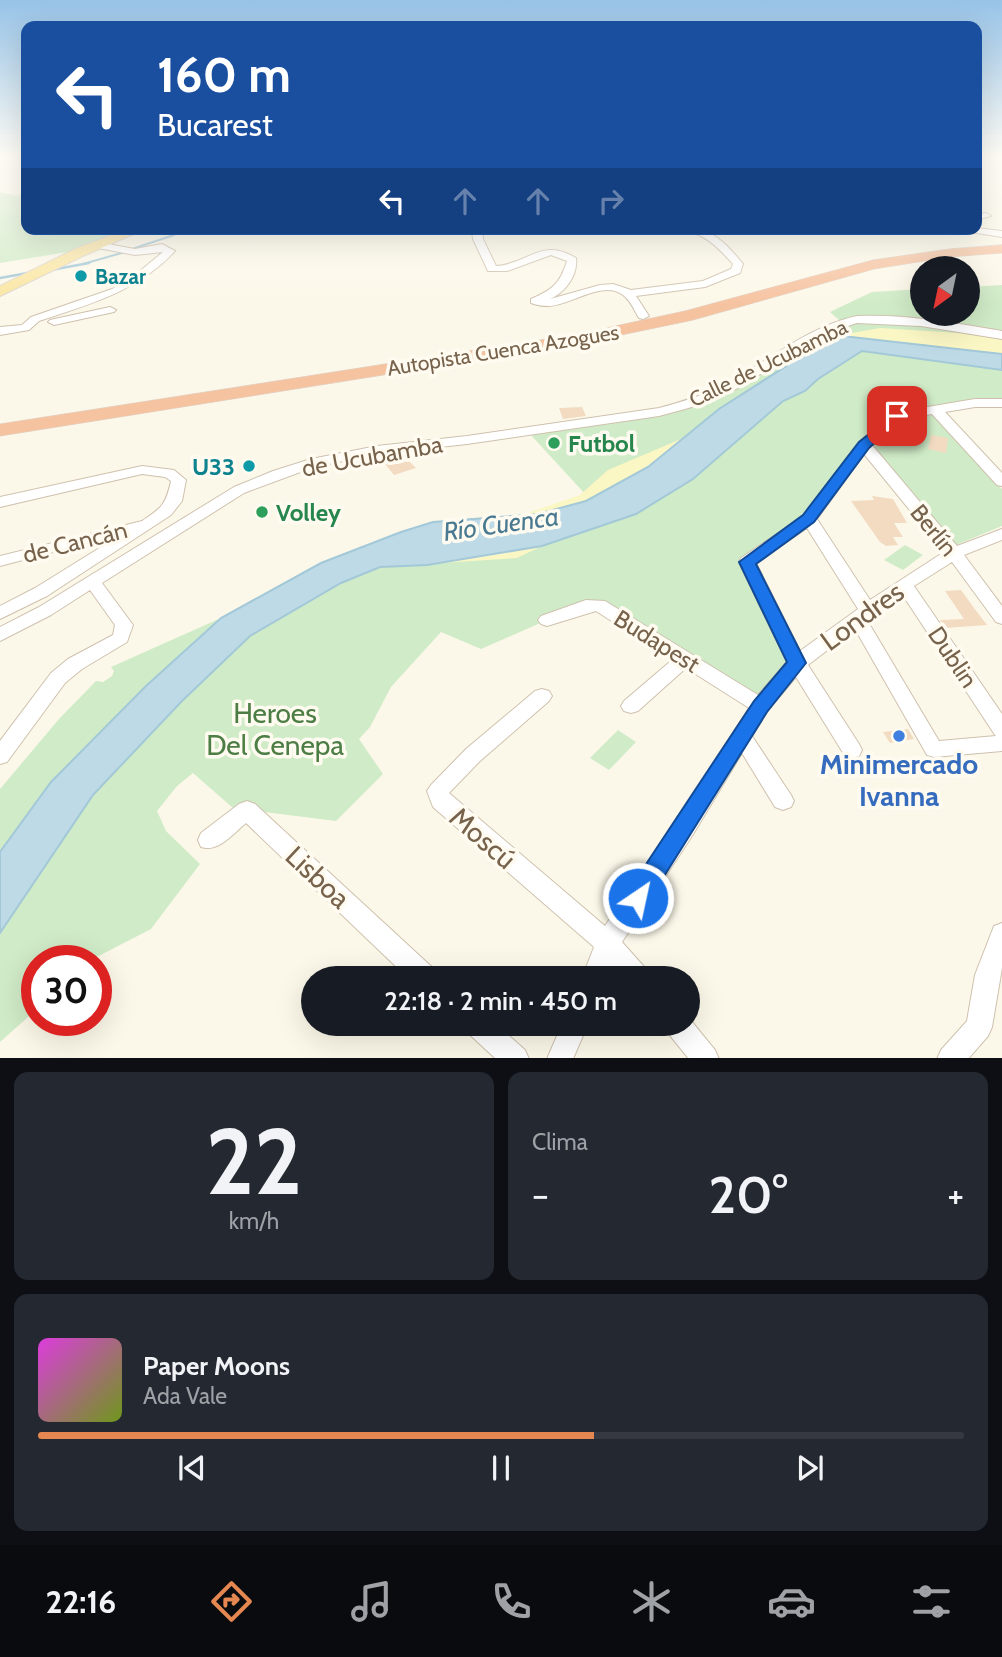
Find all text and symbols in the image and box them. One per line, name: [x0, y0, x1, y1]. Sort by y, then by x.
text: 160 m: [157, 45, 291, 104]
icon: left: [42, 49, 133, 140]
text: Bucarest: [157, 105, 273, 144]
icon: left: [373, 182, 411, 220]
icon: ahead: [446, 182, 484, 220]
icon: ahead: [519, 182, 557, 220]
icon: right: [592, 182, 630, 220]
north arrow: [910, 256, 980, 326]
map controls: [910, 256, 980, 326]
place label: Bazar: [95, 264, 146, 289]
marker: Bazar: [73, 268, 89, 284]
street label: Calle de Ucubamba: [685, 314, 851, 412]
street label: Autopista Cuenca Azogues: [385, 319, 621, 381]
pin: [867, 386, 927, 446]
icon: arrive: [878, 397, 916, 435]
street label: de Ucubamba: [299, 429, 445, 483]
place label: Futbol: [568, 429, 635, 458]
marker: Futbol: [546, 435, 562, 451]
place label: U33: [192, 452, 235, 481]
marker: U33: [241, 458, 257, 474]
place label: Volley: [276, 498, 341, 527]
street label: Berlín: [904, 498, 964, 562]
water label: Río Cuenca: [441, 500, 561, 548]
marker: Volley: [254, 504, 270, 520]
street label: de Cancán: [20, 515, 130, 569]
street label: Londres: [814, 574, 910, 658]
street label: Budapest: [609, 603, 705, 679]
street label: Dublin: [922, 621, 984, 693]
park label: Heroes Del Cenepa: [206, 696, 344, 762]
marker: Minimercado Ivanna: [891, 728, 907, 744]
place label: Minimercado Ivanna: [820, 747, 978, 813]
street label: Moscú: [443, 800, 523, 876]
street label: Lisboa: [279, 839, 358, 916]
position arrow: [601, 861, 675, 935]
speed limit sign: 30: [21, 945, 112, 1036]
text: 22:18 · 2 min · 450 m: [384, 985, 617, 1017]
text: 22: [206, 1106, 302, 1217]
text: Clima: [532, 1128, 588, 1156]
text: 20°: [708, 1163, 788, 1226]
text: −: [532, 1171, 549, 1218]
text: +: [947, 1171, 964, 1218]
text: km/h: [229, 1207, 279, 1235]
text: Paper Moons: [143, 1350, 290, 1382]
text: Ada Vale: [143, 1382, 227, 1410]
icon: previous: [173, 1449, 211, 1487]
icon: pause: [482, 1449, 520, 1487]
icon: next: [791, 1449, 829, 1487]
icon: directions: [207, 1577, 256, 1626]
icon: music: [347, 1577, 396, 1626]
icon: phone: [487, 1577, 536, 1626]
icon: climate: [627, 1577, 676, 1626]
icon: car: [767, 1577, 816, 1626]
icon: filters: [907, 1577, 956, 1626]
text: 22:16: [46, 1582, 116, 1621]

